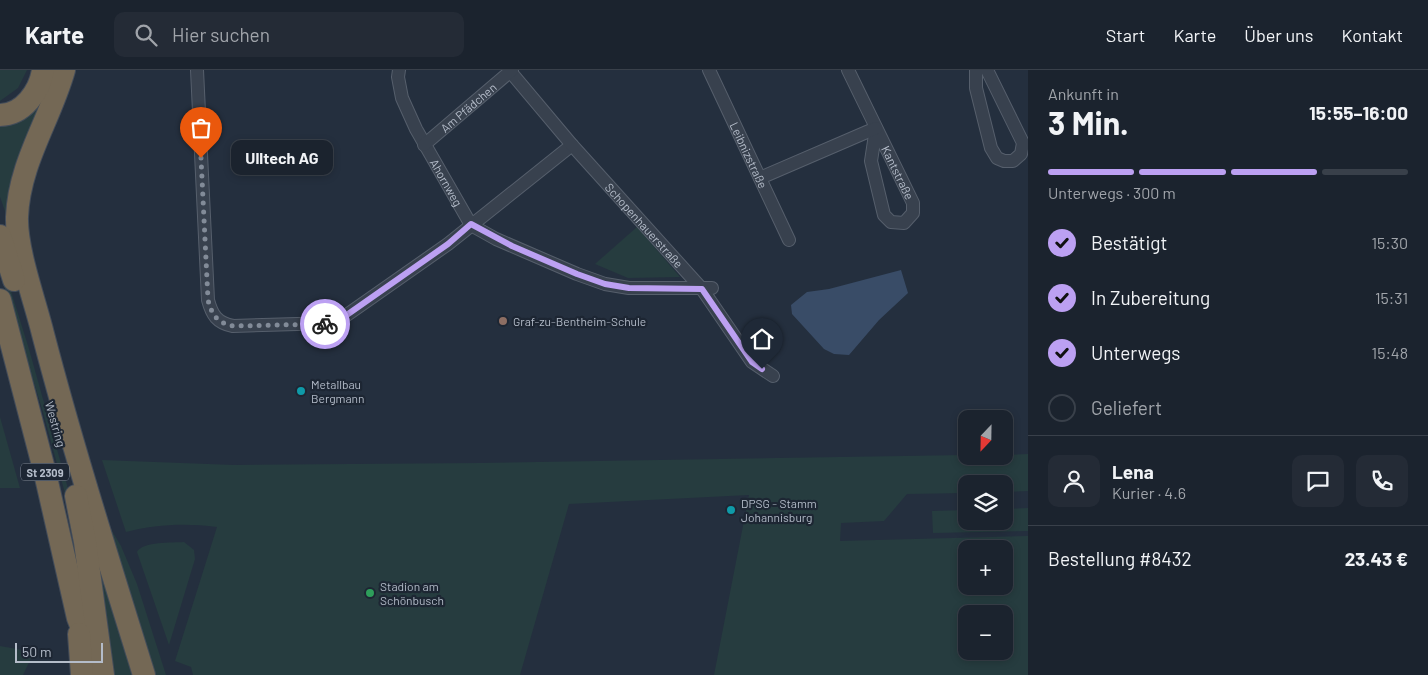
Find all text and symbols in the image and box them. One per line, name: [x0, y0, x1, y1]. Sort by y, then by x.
search box: [114, 12, 464, 57]
text: Karte: [25, 20, 84, 49]
icon: search: [132, 21, 160, 49]
text: Hier suchen: [172, 23, 270, 46]
text: Start: [1106, 24, 1145, 46]
text: Karte: [1173, 24, 1216, 46]
text: Über uns: [1244, 24, 1313, 46]
text: Kontakt: [1341, 24, 1403, 46]
street label: Am Pfädchen: [437, 80, 499, 135]
text: Ankunft in: [1048, 84, 1119, 103]
text: 15:55–16:00: [1309, 101, 1408, 124]
text: 3 Min.: [1048, 103, 1129, 141]
pin: [180, 107, 222, 158]
icon: bag: [187, 114, 215, 142]
street label: Leibnizstraße: [727, 120, 771, 190]
callout: Ulltech AG: [231, 140, 334, 176]
street label: Kantstraße: [879, 143, 917, 202]
text: Ulltech AG: [245, 148, 319, 167]
street label: Ahornweg: [428, 156, 466, 209]
street label: Schopenhauerstraße: [603, 180, 686, 270]
text: Unterwegs · 300 m: [1048, 183, 1176, 202]
icon: check: [1048, 229, 1076, 257]
text: Bestätigt: [1091, 231, 1167, 254]
text: 15:30: [1371, 233, 1408, 252]
icon: check: [1048, 284, 1076, 312]
text: In Zubereitung: [1091, 286, 1210, 309]
text: 15:31: [1375, 288, 1408, 307]
courier: [300, 299, 350, 349]
icon: bike: [311, 310, 339, 338]
place label: Graf-zu-Bentheim-Schule: [513, 314, 646, 328]
marker: Graf-zu-Bentheim-Schule: [497, 315, 509, 327]
pin: [741, 318, 783, 369]
icon: home: [748, 325, 776, 353]
icon: check: [1048, 339, 1076, 367]
text: Unterwegs: [1091, 341, 1180, 364]
text: 15:48: [1372, 343, 1408, 362]
place label: Metallbau Bergmann: [311, 377, 365, 405]
marker: Metallbau Bergmann: [295, 385, 307, 397]
text: Geliefert: [1091, 396, 1162, 419]
street label: Westring: [43, 400, 69, 448]
north arrow: [958, 410, 1012, 465]
map controls: [958, 410, 1013, 660]
button: person: [1048, 455, 1100, 507]
button: chat: [1292, 455, 1344, 507]
button: phone: [1356, 455, 1408, 507]
text: Lena: [1112, 460, 1154, 483]
road number: St 2309: [21, 464, 69, 481]
button: layers: [958, 475, 1013, 530]
text: Kurier · 4.6: [1112, 483, 1186, 502]
place label: DPSG - Stamm Johannisburg: [741, 496, 817, 524]
marker: DPSG - Stamm Johannisburg: [725, 504, 737, 516]
button: +: [958, 540, 1013, 595]
text: Bestellung #8432: [1048, 547, 1192, 570]
text: 23.43 €: [1345, 547, 1408, 570]
place label: Stadion am Schönbusch: [380, 579, 444, 607]
marker: Stadion am Schönbusch: [364, 587, 376, 599]
button: −: [958, 605, 1013, 660]
scale bar: [15, 640, 102, 663]
text: 50 m: [22, 643, 51, 660]

